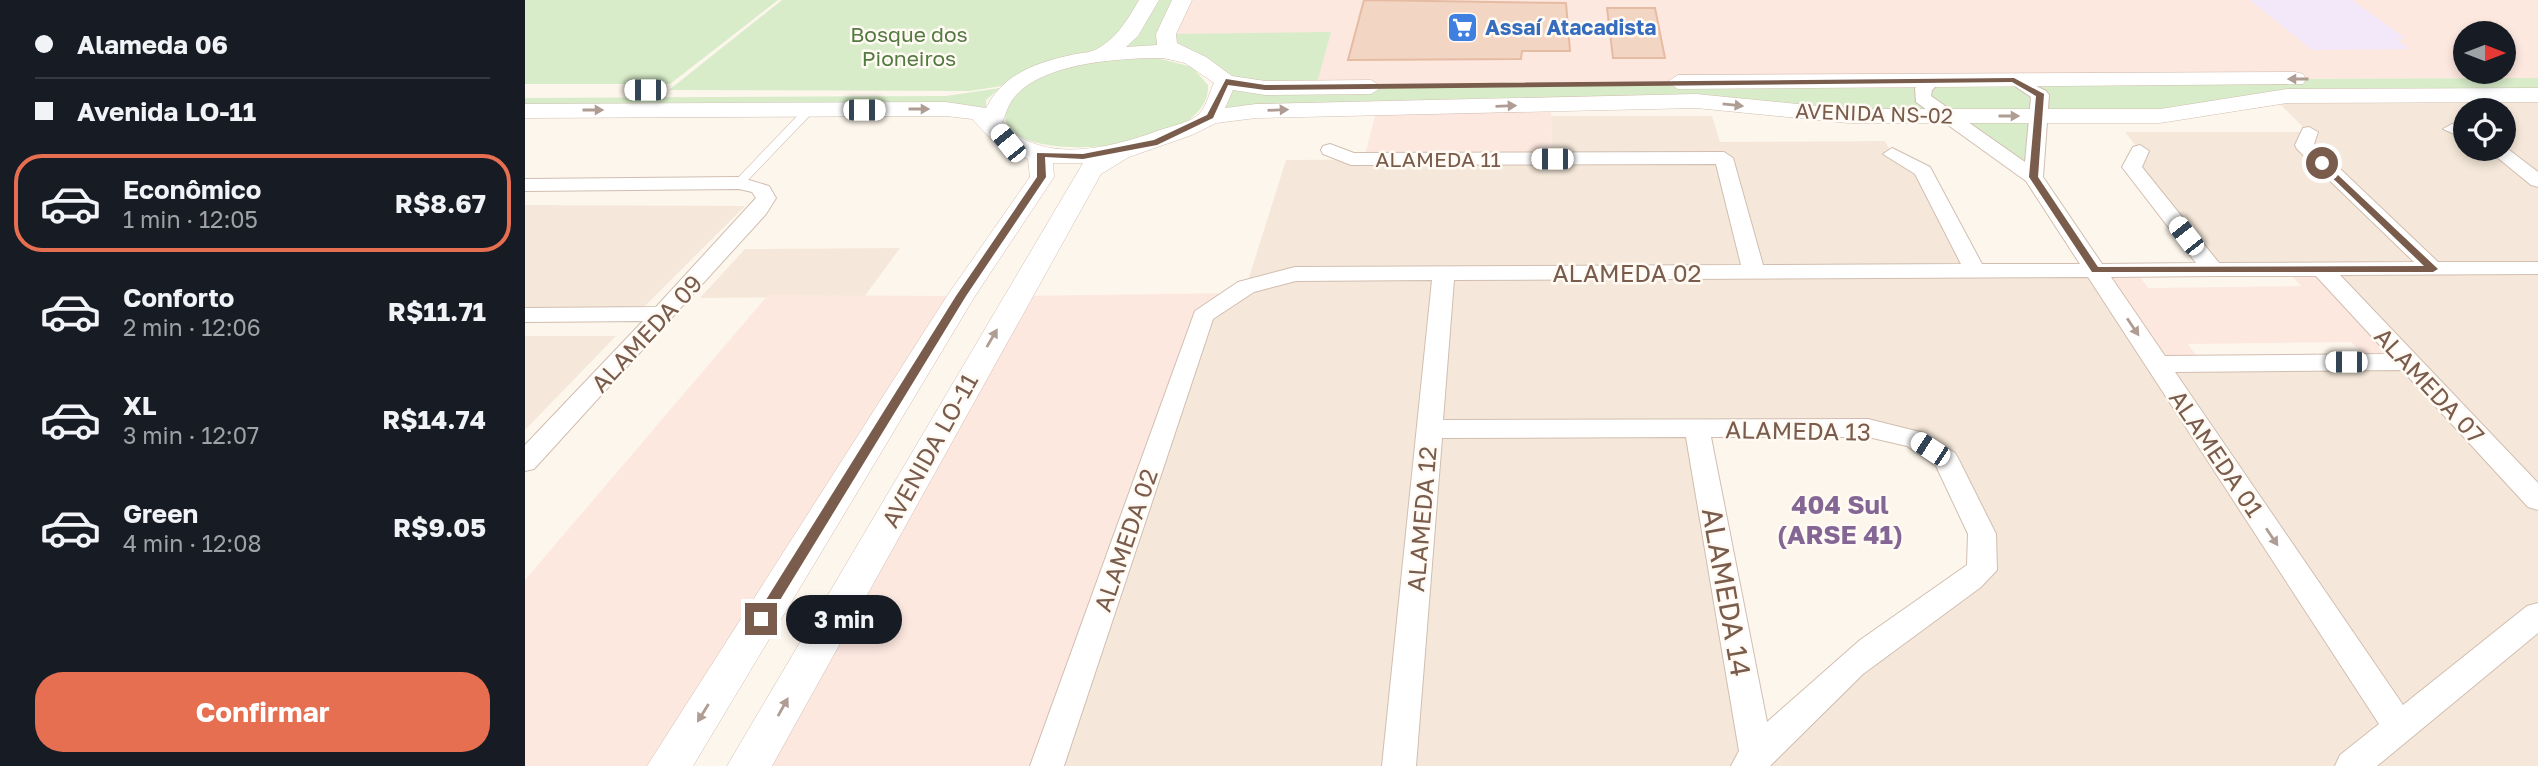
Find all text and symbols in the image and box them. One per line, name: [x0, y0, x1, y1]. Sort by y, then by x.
supermarket icon: Assaí Atacadista: [1445, 10, 1479, 44]
place label: Assaí Atacadista: [1485, 14, 1657, 40]
park label: Bosque dos Pioneiros: [850, 21, 968, 71]
north arrow: [2453, 21, 2517, 84]
map controls: [2453, 21, 2516, 161]
text: Alameda 06: [77, 29, 228, 60]
one-way arrow: [2287, 73, 2309, 85]
car: [625, 80, 667, 101]
text: Avenida LO-11: [77, 96, 256, 127]
street label: AVENIDA NS-02: [1795, 97, 1953, 129]
button: locate: [2453, 98, 2516, 161]
one-way arrow: [1722, 99, 1744, 110]
car: [844, 100, 886, 121]
one-way arrow: [1495, 100, 1517, 112]
one-way arrow: [908, 103, 930, 115]
one-way arrow: [582, 104, 604, 116]
one-way arrow: [1267, 105, 1289, 116]
one-way arrow: [1998, 110, 2020, 122]
car: [987, 120, 1030, 166]
street label: ALAMEDA 11: [1375, 146, 1501, 172]
route start: [2306, 147, 2338, 179]
car: [1532, 149, 1574, 170]
icon: car: [39, 172, 102, 235]
text: Econômico: [123, 174, 261, 205]
text: R$8.67: [395, 188, 486, 219]
text: 1 min · 12:05: [123, 205, 258, 233]
car: [2165, 213, 2208, 259]
street label: ALAMEDA 02: [1552, 258, 1702, 287]
street label: ALAMEDA 09: [584, 268, 708, 398]
icon: car: [39, 280, 102, 343]
text: Conforto: [123, 282, 234, 313]
text: R$11.71: [388, 296, 486, 327]
text: 2 min · 12:06: [123, 313, 261, 341]
one-way arrow: [2126, 318, 2140, 336]
street label: ALAMEDA 07: [2369, 321, 2491, 449]
one-way arrow: [986, 329, 998, 348]
car: [2326, 352, 2368, 373]
street label: AVENIDA LO-11: [875, 368, 983, 532]
street label: ALAMEDA 01: [2164, 384, 2270, 522]
icon: car: [39, 388, 102, 451]
text: XL: [123, 390, 157, 421]
text: R$14.74: [382, 404, 486, 435]
street label: ALAMEDA 13: [1725, 414, 1871, 446]
text: 3 min · 12:07: [123, 421, 259, 449]
car: [1907, 429, 1954, 469]
street label: ALAMEDA 12: [1400, 445, 1442, 593]
street label: ALAMEDA 02: [1087, 465, 1163, 615]
district label: 404 Sul (ARSE 41): [1777, 489, 1903, 550]
icon: car: [39, 496, 102, 559]
text: Green: [123, 498, 198, 529]
street label: ALAMEDA 14: [1696, 505, 1758, 679]
text: R$9.05: [393, 512, 486, 543]
one-way arrow: [2266, 527, 2279, 547]
text: 4 min · 12:08: [123, 529, 262, 557]
callout: 3 min: [785, 594, 901, 644]
route end: [745, 603, 777, 635]
text: 3 min: [814, 605, 874, 633]
button: Confirmar: [35, 672, 490, 752]
one-way arrow: [777, 697, 789, 716]
one-way arrow: [696, 703, 709, 722]

